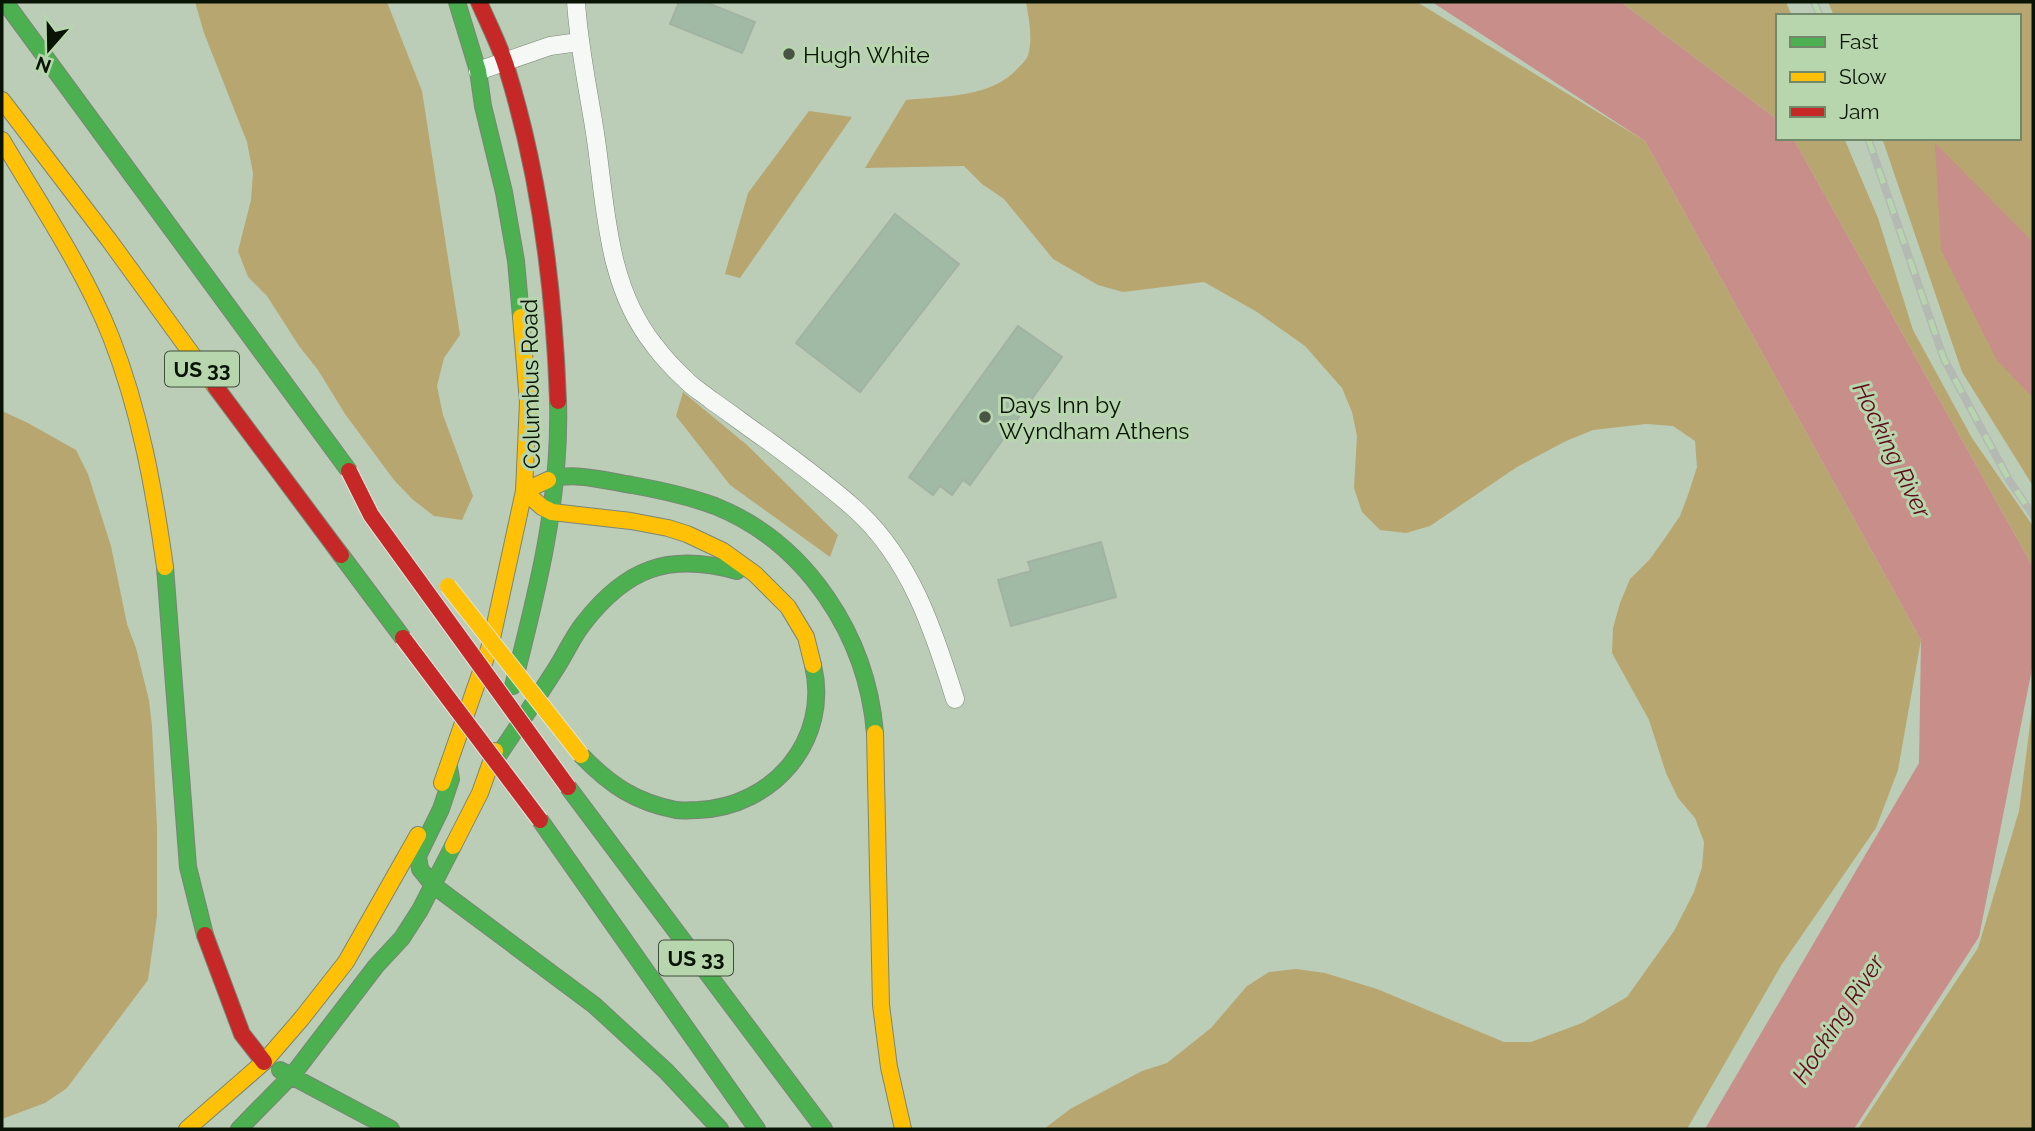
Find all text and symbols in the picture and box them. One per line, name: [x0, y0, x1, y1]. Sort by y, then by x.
north arrow: [14, 14, 84, 84]
legend: [1776, 14, 2021, 140]
text: Fast: [1839, 29, 1879, 54]
place label: Hugh White: [803, 41, 930, 68]
marker: Hugh White: [781, 46, 797, 62]
text: N: [33, 52, 54, 78]
text: Slow: [1839, 64, 1887, 89]
text: Jam: [1839, 99, 1880, 124]
street label: Columbus Road: [515, 299, 545, 469]
road number: US 33: [165, 352, 239, 386]
water label: Hocking River: [1847, 377, 1938, 523]
place label: Days Inn by Wyndham Athens: [999, 391, 1189, 444]
marker: Days Inn by Wyndham Athens: [977, 409, 993, 425]
road number: US 33: [659, 940, 733, 976]
water label: Hocking River: [1786, 949, 1891, 1089]

